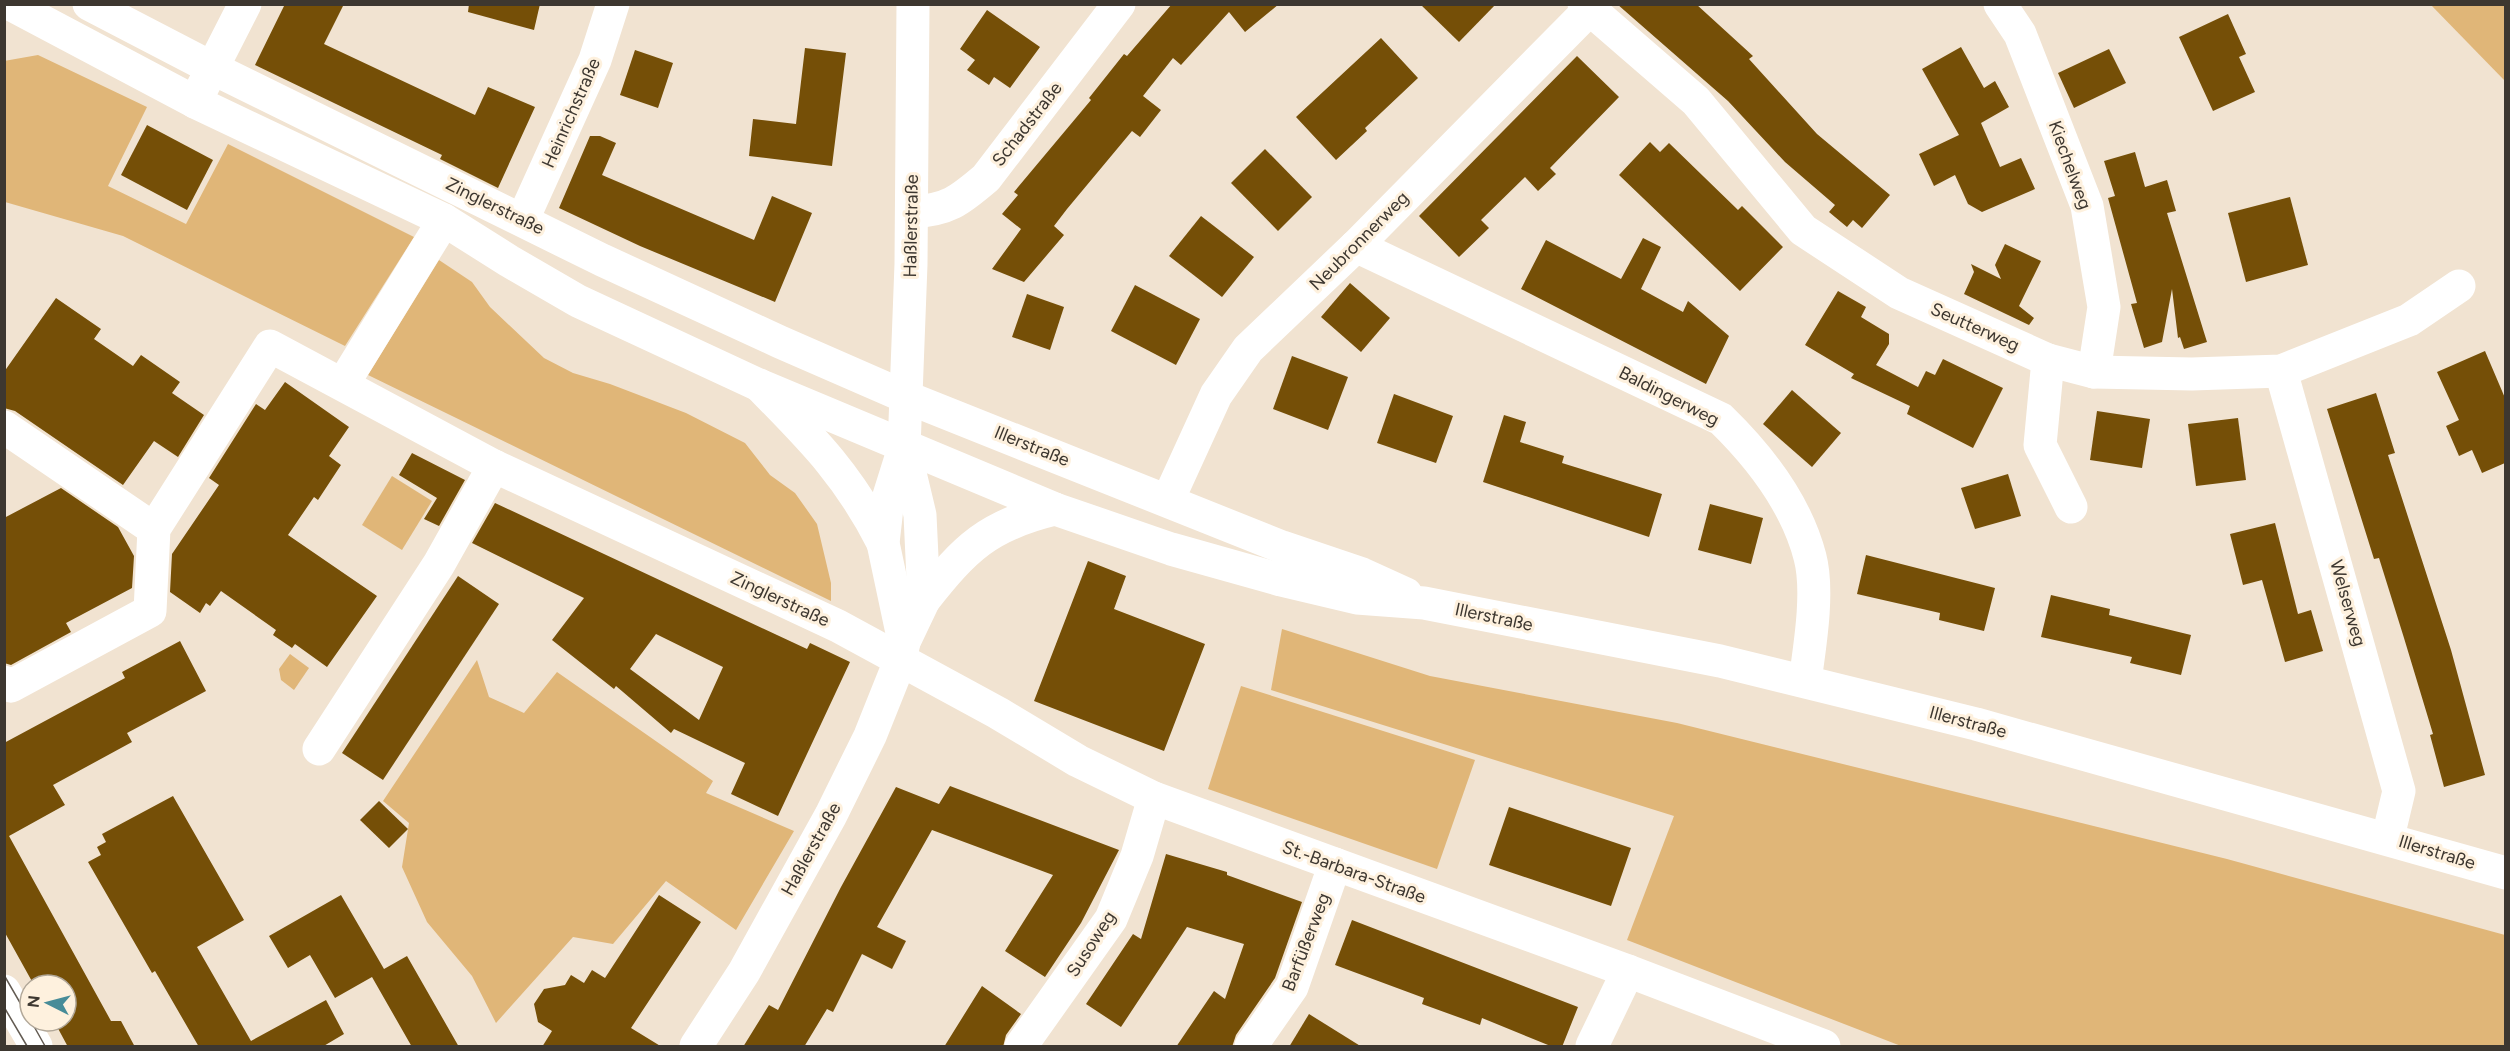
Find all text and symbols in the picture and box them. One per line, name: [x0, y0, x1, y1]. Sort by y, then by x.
street label: Heinrichstraße: [537, 54, 605, 171]
street label: Schadstraße: [987, 77, 1067, 171]
street label: Kiechelweg: [2044, 118, 2096, 212]
street label: Zinglerstraße: [442, 173, 548, 239]
street label: Haßlerstraße: [899, 174, 923, 278]
street label: Neubronnerweg: [1305, 187, 1413, 295]
street label: Seutterweg: [1927, 298, 2023, 356]
street label: Baldingerweg: [1615, 361, 1723, 431]
street label: Illerstraße: [991, 421, 1073, 471]
street label: Welserweg: [2325, 557, 2371, 649]
street label: Zinglerstraße: [727, 566, 833, 632]
street label: Illerstraße: [1453, 598, 1535, 636]
street label: Illerstraße: [1927, 701, 2009, 743]
street label: Haßlerstraße: [776, 798, 846, 899]
street label: Illerstraße: [2396, 830, 2478, 874]
street label: St.-Barbara-Straße: [1279, 836, 1429, 908]
street label: Barfüßerweg: [1277, 890, 1335, 994]
street label: Susoweg: [1062, 907, 1120, 981]
north arrow: [18, 973, 78, 1033]
text: N: [23, 994, 44, 1009]

